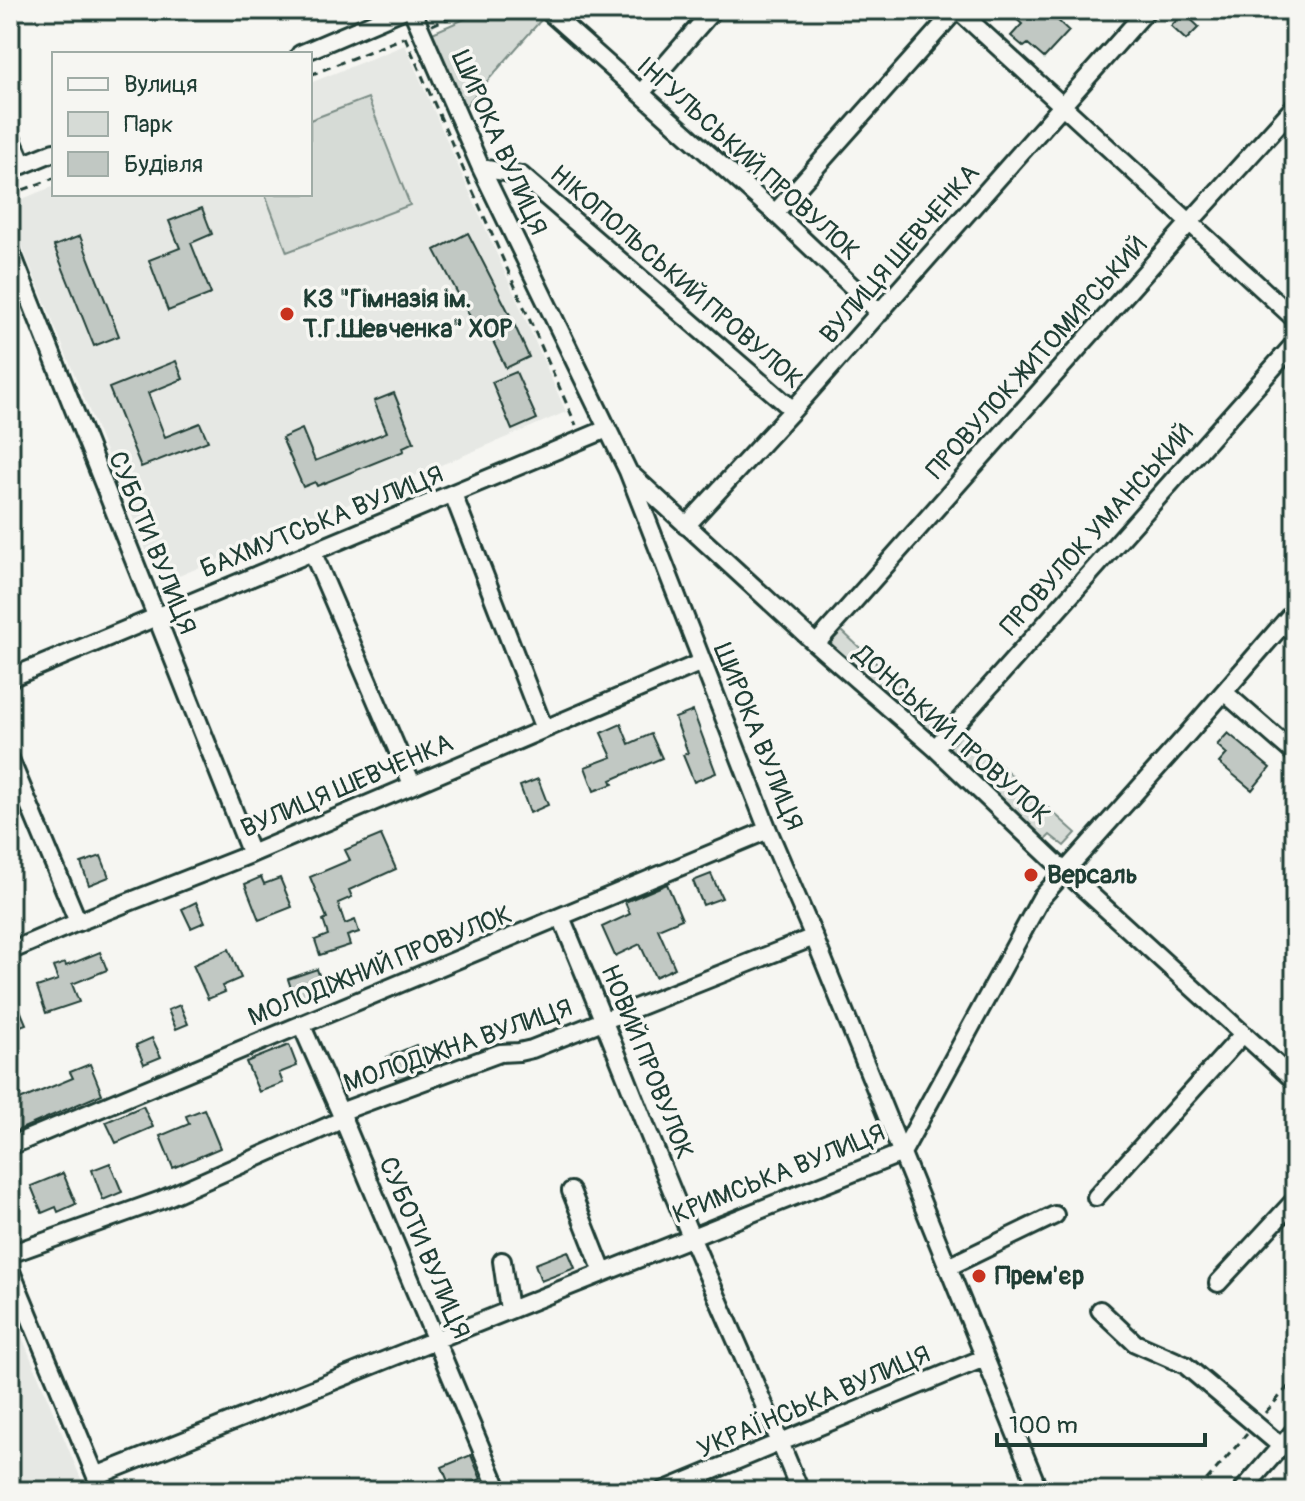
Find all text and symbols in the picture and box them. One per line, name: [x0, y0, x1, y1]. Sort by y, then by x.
street label: ШИРОКА ВУЛИЦЯ: [444, 46, 554, 240]
street label: ІНГУЛЬСЬКИЙ ПРОВУЛОК: [630, 50, 866, 268]
legend: [52, 52, 312, 196]
text: Вулиця: [124, 70, 197, 99]
text: Парк: [124, 110, 173, 139]
text: Будівля: [124, 150, 203, 179]
street label: ВУЛИЦЯ ШЕВЧЕНКА: [813, 158, 987, 350]
street label: НІКОПОЛЬСЬКИЙ ПРОВУЛОК: [543, 159, 809, 395]
street label: ПРОВУЛОК ЖИТОМИРСЬКИЙ: [920, 230, 1154, 486]
place label: КЗ "Гімназія ім. Т.Г.Шевченка" ХОР: [302, 283, 513, 345]
marker: КЗ "Гімназія ім. Т.Г.Шевченка" ХОР: [278, 305, 296, 323]
street label: ПРОВУЛОК УМАНСЬКИЙ: [994, 418, 1200, 642]
street label: СУБОТИ ВУЛИЦЯ: [101, 447, 203, 639]
street label: БАХМУТСЬКА ВУЛИЦЯ: [196, 459, 448, 585]
street label: ДОНСЬКИЙ ПРОВУЛОК: [846, 637, 1057, 832]
street label: ШИРОКА ВУЛИЦЯ: [706, 639, 810, 835]
street label: ВУЛИЦЯ ШЕВЧЕНКА: [236, 727, 458, 845]
place label: Версаль: [1047, 859, 1138, 891]
marker: Версаль: [1022, 866, 1040, 884]
street label: МОЛОДІЖНИЙ ПРОВУЛОК: [243, 898, 517, 1034]
street label: НОВИЙ ПРОВУЛОК: [593, 960, 701, 1164]
street label: МОЛОДІЖНА ВУЛИЦЯ: [339, 992, 577, 1100]
street label: КРИМСЬКА ВУЛИЦЯ: [668, 1117, 890, 1231]
street label: СУБОТИ ВУЛИЦЯ: [371, 1152, 477, 1344]
place label: Прем'єр: [995, 1260, 1084, 1292]
marker: Прем'єр: [970, 1267, 988, 1285]
street label: УКРАЇНСЬКА ВУЛИЦЯ: [693, 1338, 935, 1466]
scale bar: [997, 1397, 1205, 1447]
text: 100 m: [1009, 1411, 1078, 1440]

